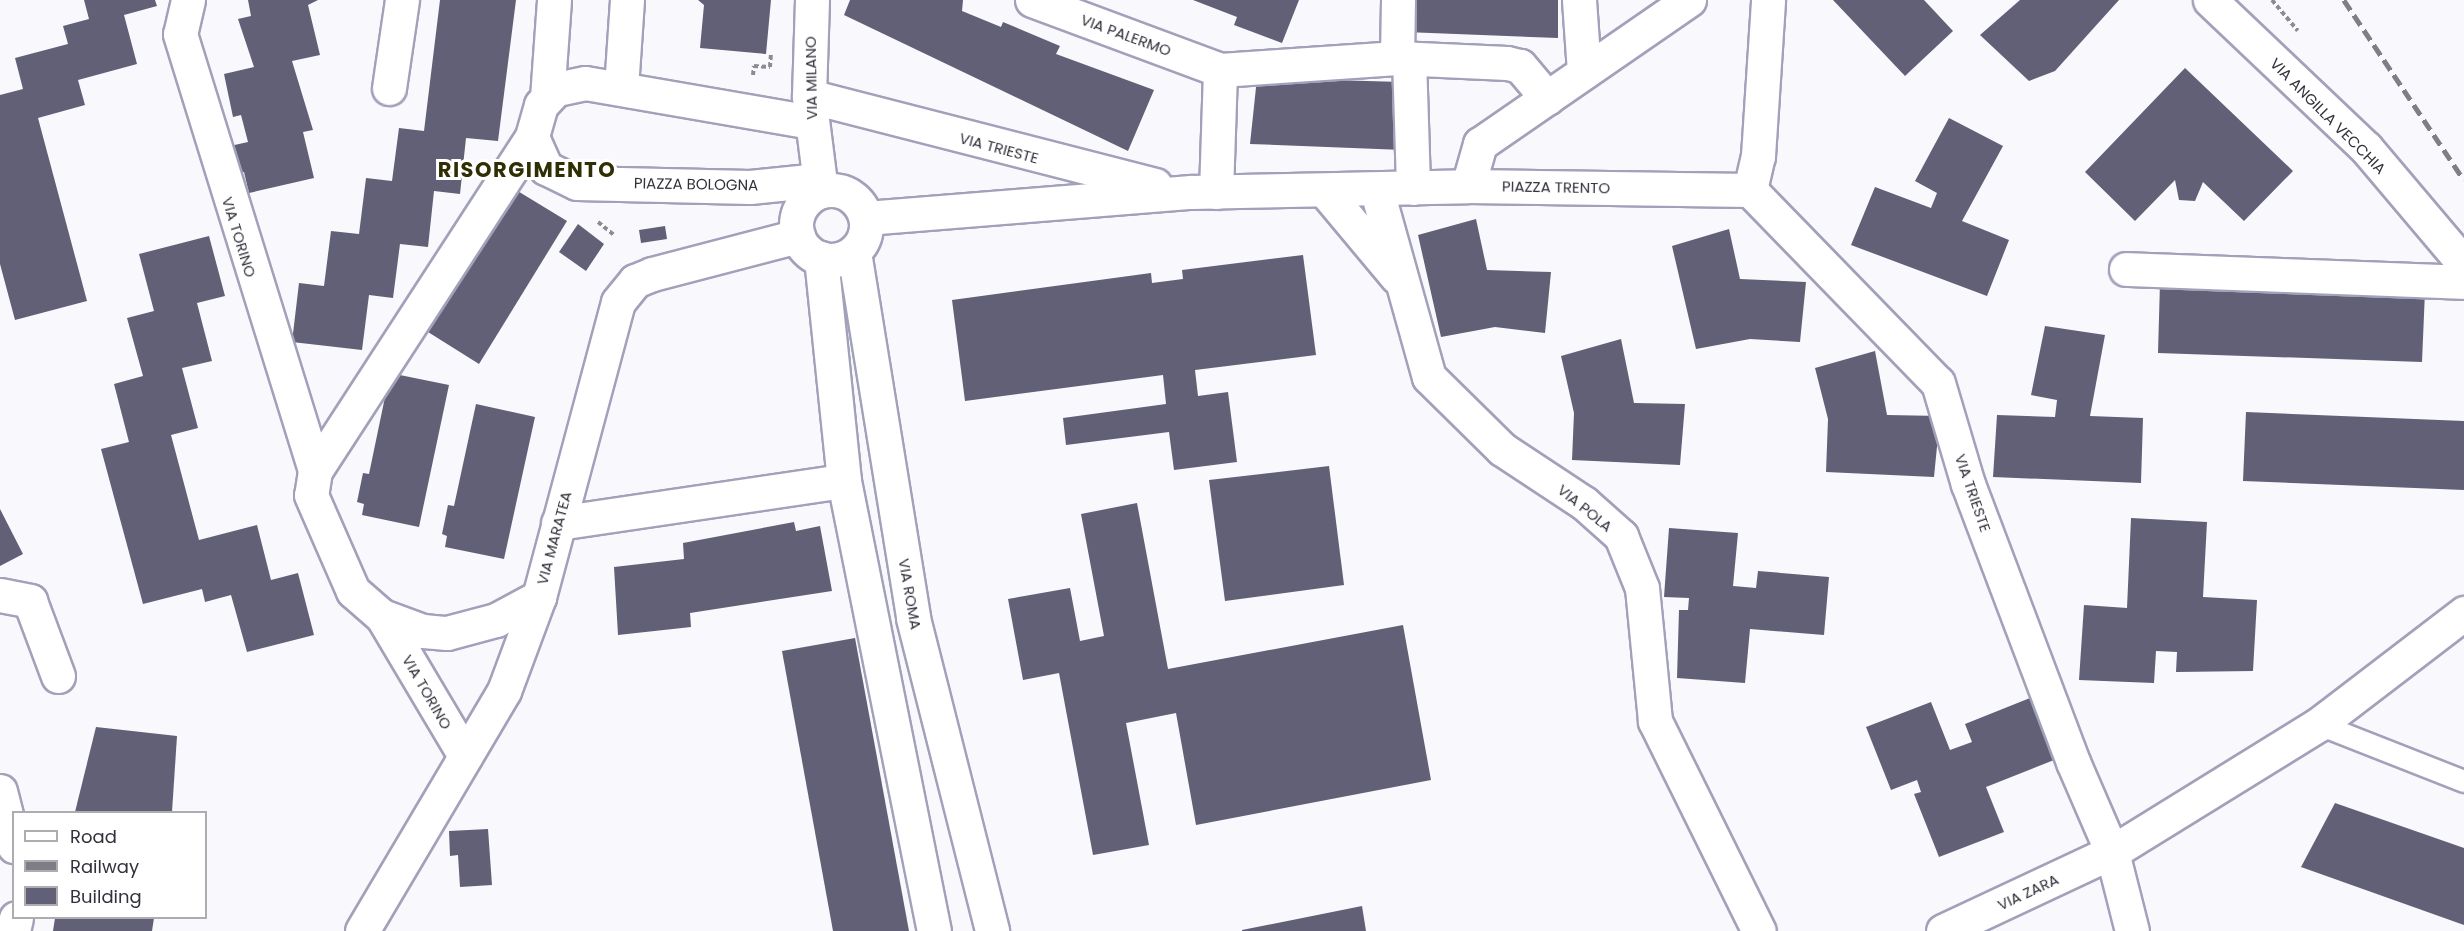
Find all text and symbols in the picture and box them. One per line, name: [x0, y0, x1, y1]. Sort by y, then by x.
street label: VIA PALERMO: [1078, 10, 1174, 60]
street label: VIA MILANO: [801, 36, 821, 120]
street label: VIA ANGILLA VECCHIA: [2266, 54, 2390, 178]
street label: VIA TRIESTE: [957, 129, 1041, 167]
district label: RISORGIMENTO: [438, 157, 616, 183]
street label: PIAZZA BOLOGNA: [634, 174, 758, 194]
street label: PIAZZA TRENTO: [1502, 177, 1610, 197]
street label: VIA TORINO: [218, 195, 260, 279]
street label: VIA TRIESTE: [1951, 452, 1995, 534]
street label: VIA POLA: [1554, 481, 1616, 535]
street label: VIA MARATEA: [533, 489, 575, 587]
street label: VIA ROMA: [895, 557, 925, 631]
street label: VIA TORINO: [398, 652, 456, 732]
legend: [12, 811, 207, 919]
text: Road: [70, 824, 117, 849]
text: Railway: [70, 854, 139, 879]
street label: VIA ZARA: [1995, 870, 2061, 914]
text: Building: [70, 884, 142, 909]

